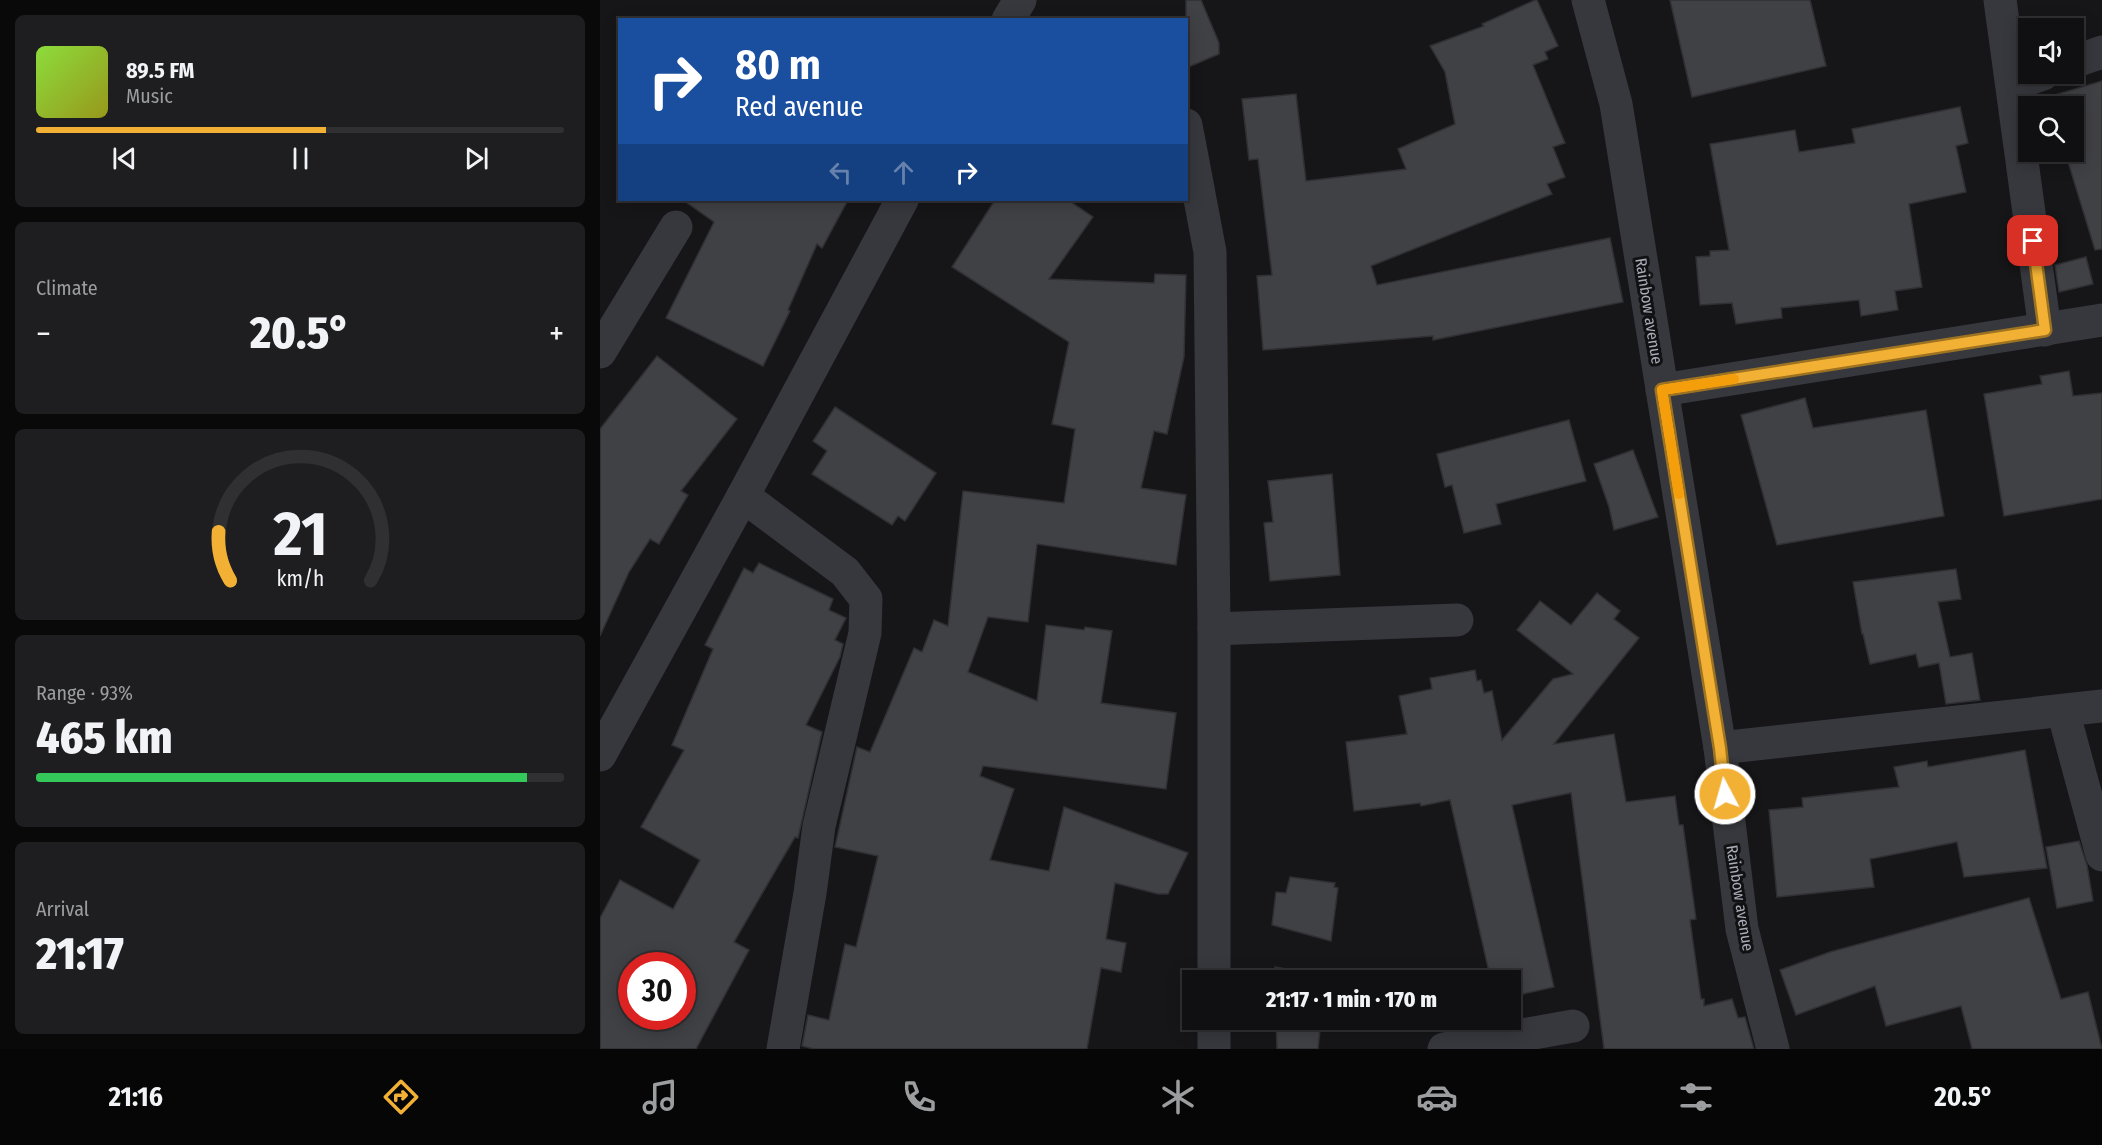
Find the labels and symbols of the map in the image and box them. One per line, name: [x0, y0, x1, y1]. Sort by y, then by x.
pin: [2007, 215, 2058, 266]
street label: Rainbow avenue: [1631, 257, 1667, 366]
position arrow: [1693, 762, 1757, 826]
street label: Rainbow avenue: [1722, 844, 1758, 953]
speed limit sign: 30: [618, 952, 696, 1030]

